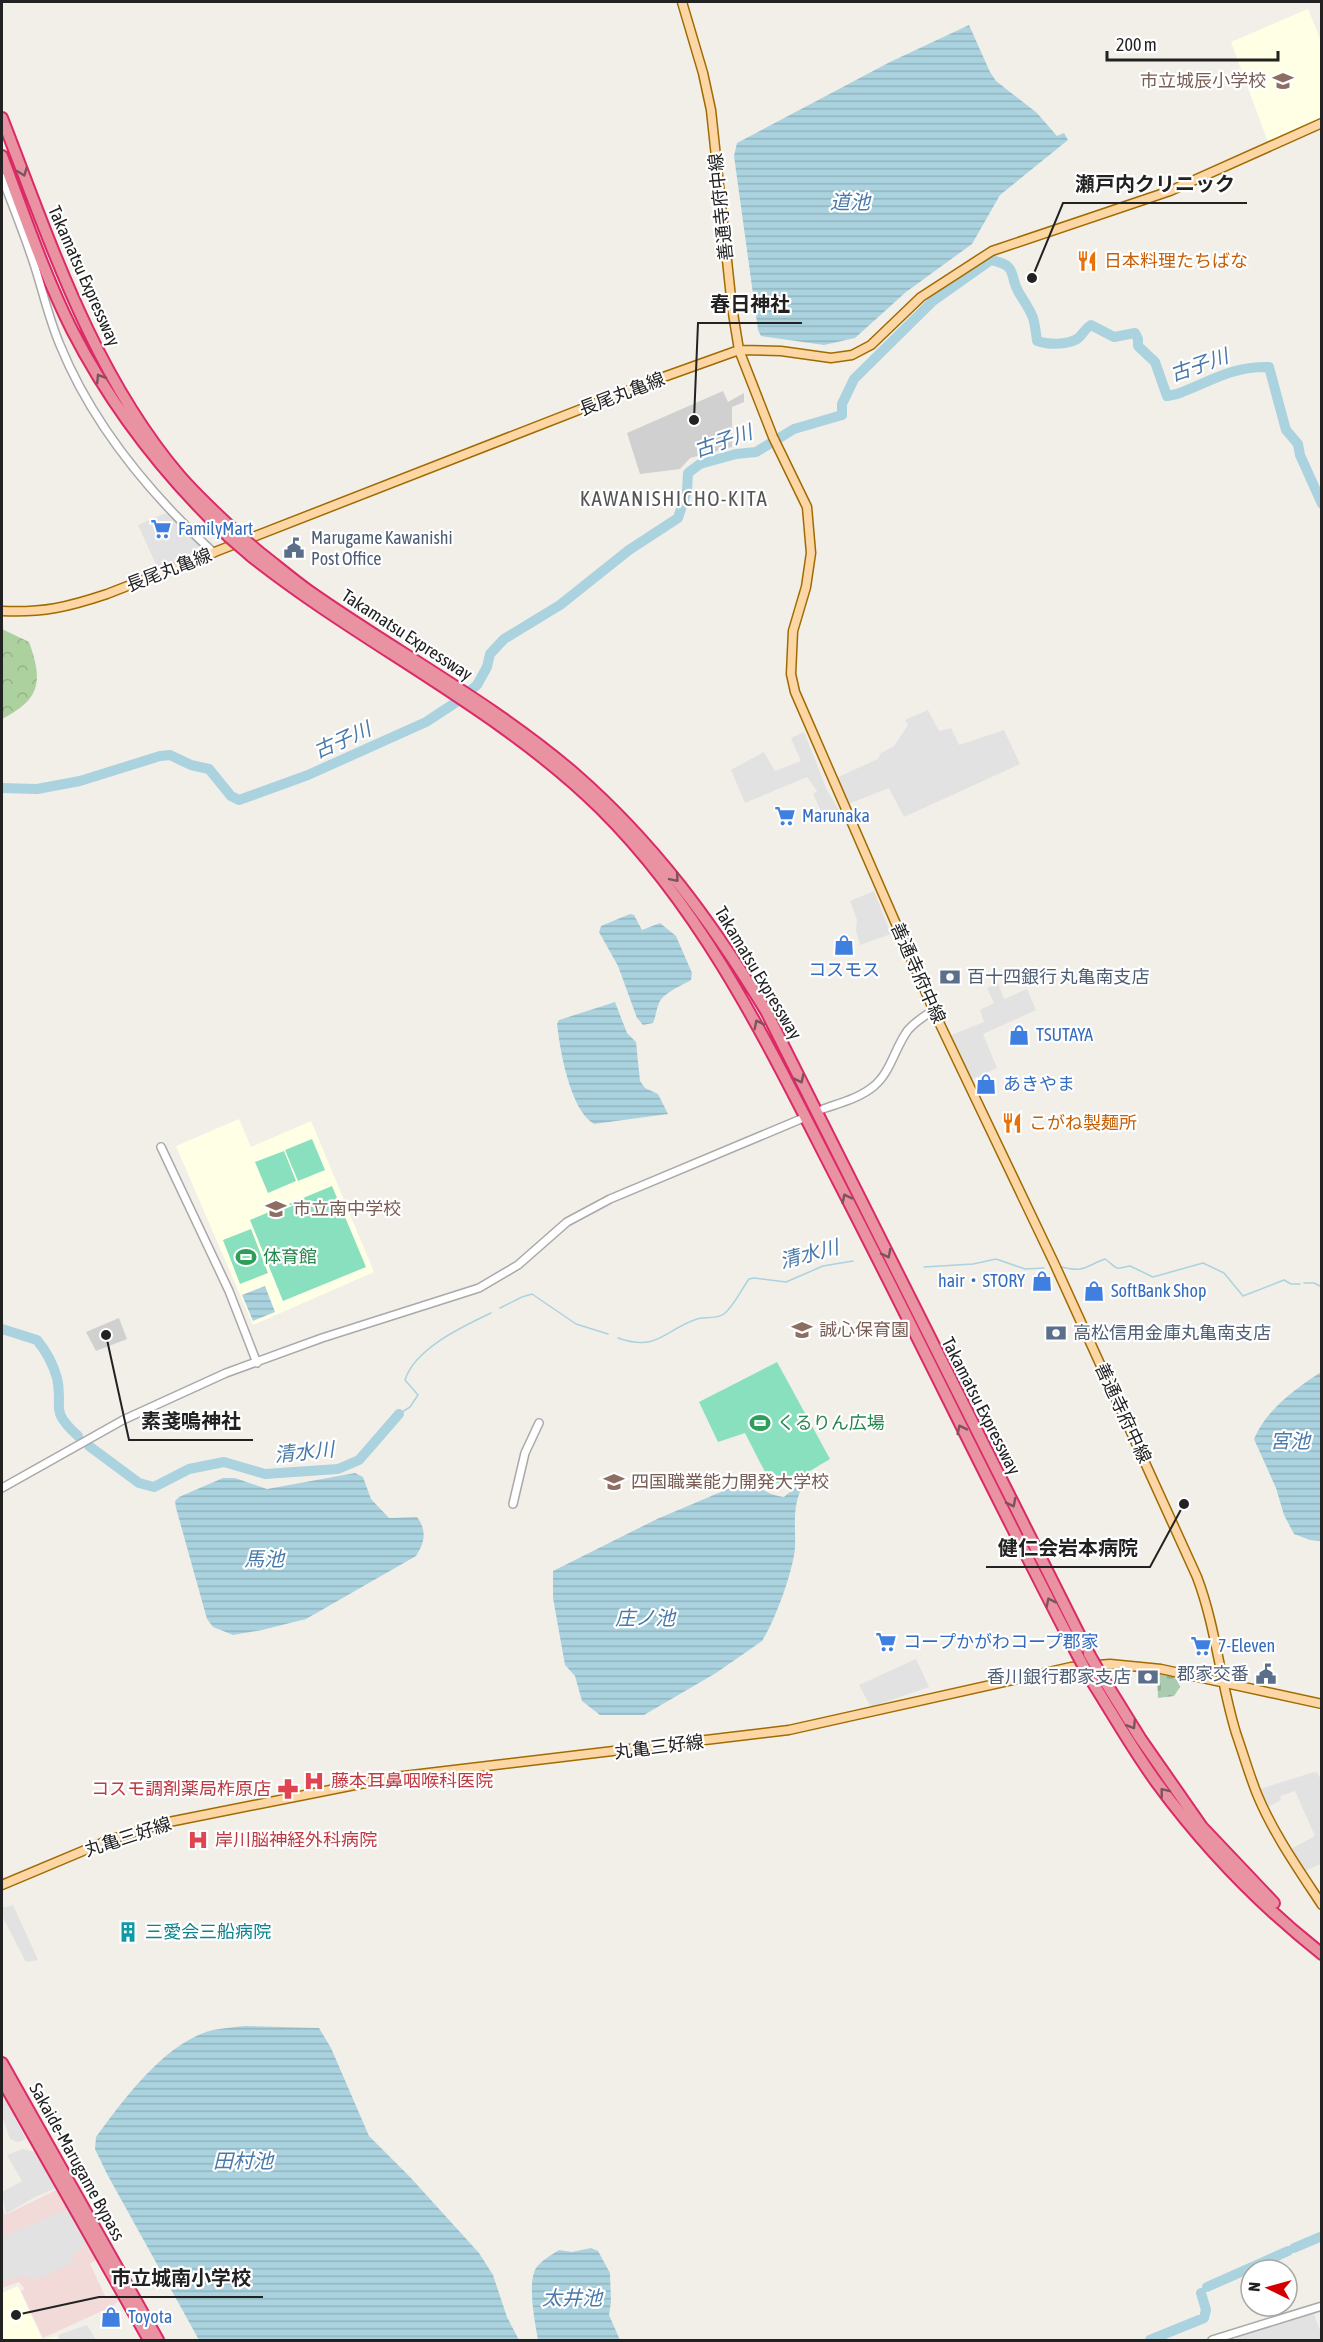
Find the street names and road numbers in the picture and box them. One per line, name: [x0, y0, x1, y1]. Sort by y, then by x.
street label: 善通寺府中線: [704, 152, 737, 262]
street label: Takamatsu Expressway: [44, 202, 125, 349]
street label: 長尾丸亀線: [576, 368, 668, 419]
street label: 長尾丸亀線: [123, 544, 215, 595]
street label: Takamatsu Expressway: [338, 585, 476, 685]
street label: Takamatsu Expressway: [710, 902, 806, 1043]
street label: 善通寺府中線: [887, 919, 950, 1026]
street label: Takamatsu Expressway: [938, 1334, 1025, 1478]
street label: 善通寺府中線: [1091, 1359, 1156, 1466]
street label: 丸亀三好線: [613, 1731, 705, 1762]
street label: 丸亀三好線: [82, 1813, 174, 1860]
street label: Sakaide-Marugame Bypass: [25, 2079, 130, 2244]

